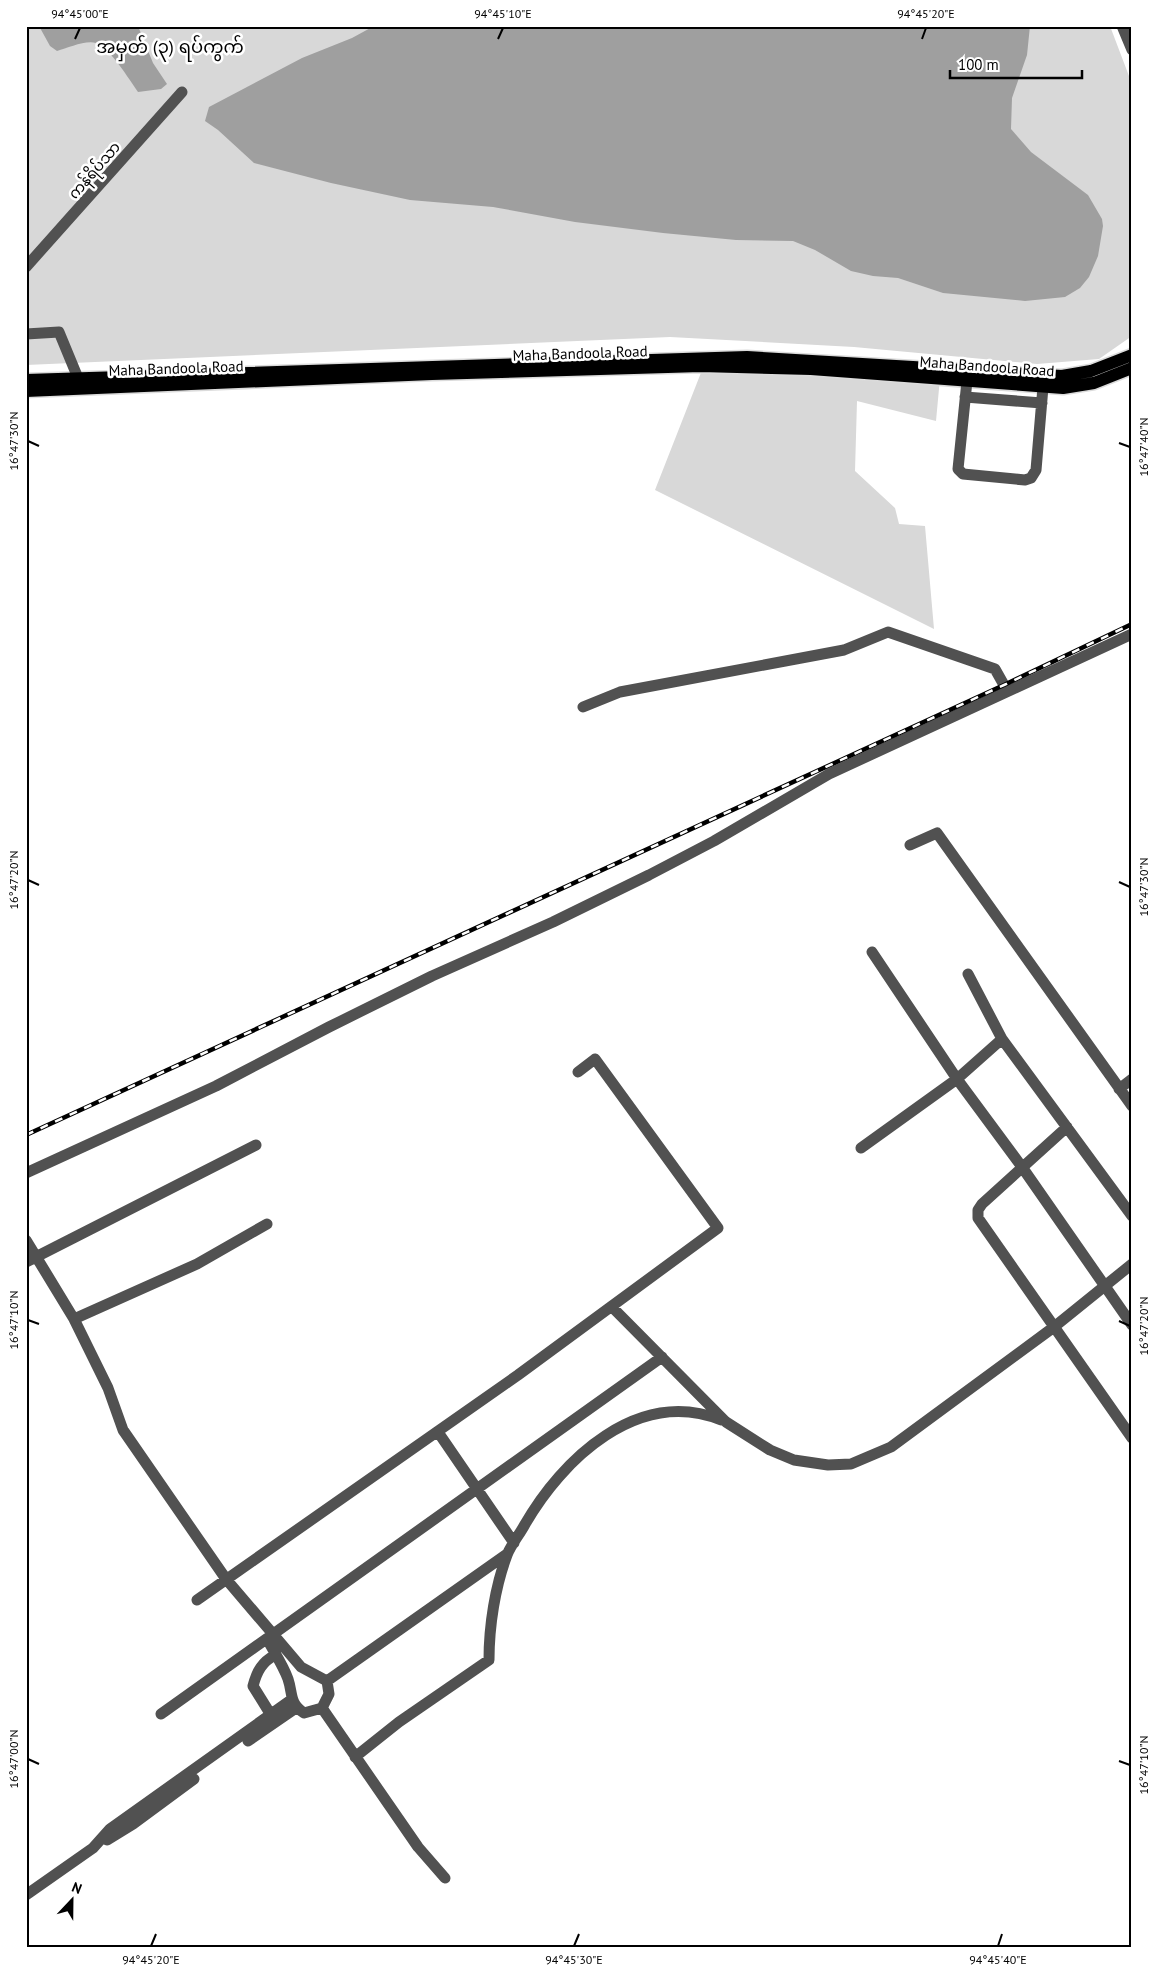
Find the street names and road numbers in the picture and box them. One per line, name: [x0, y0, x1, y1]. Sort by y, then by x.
street label: ကန်ရိပ်သာ: [64, 137, 126, 204]
street label: Maha Bandoola Road: [512, 341, 648, 365]
street label: Maha Bandoola Road: [919, 352, 1055, 380]
street label: Maha Bandoola Road: [108, 356, 244, 380]

